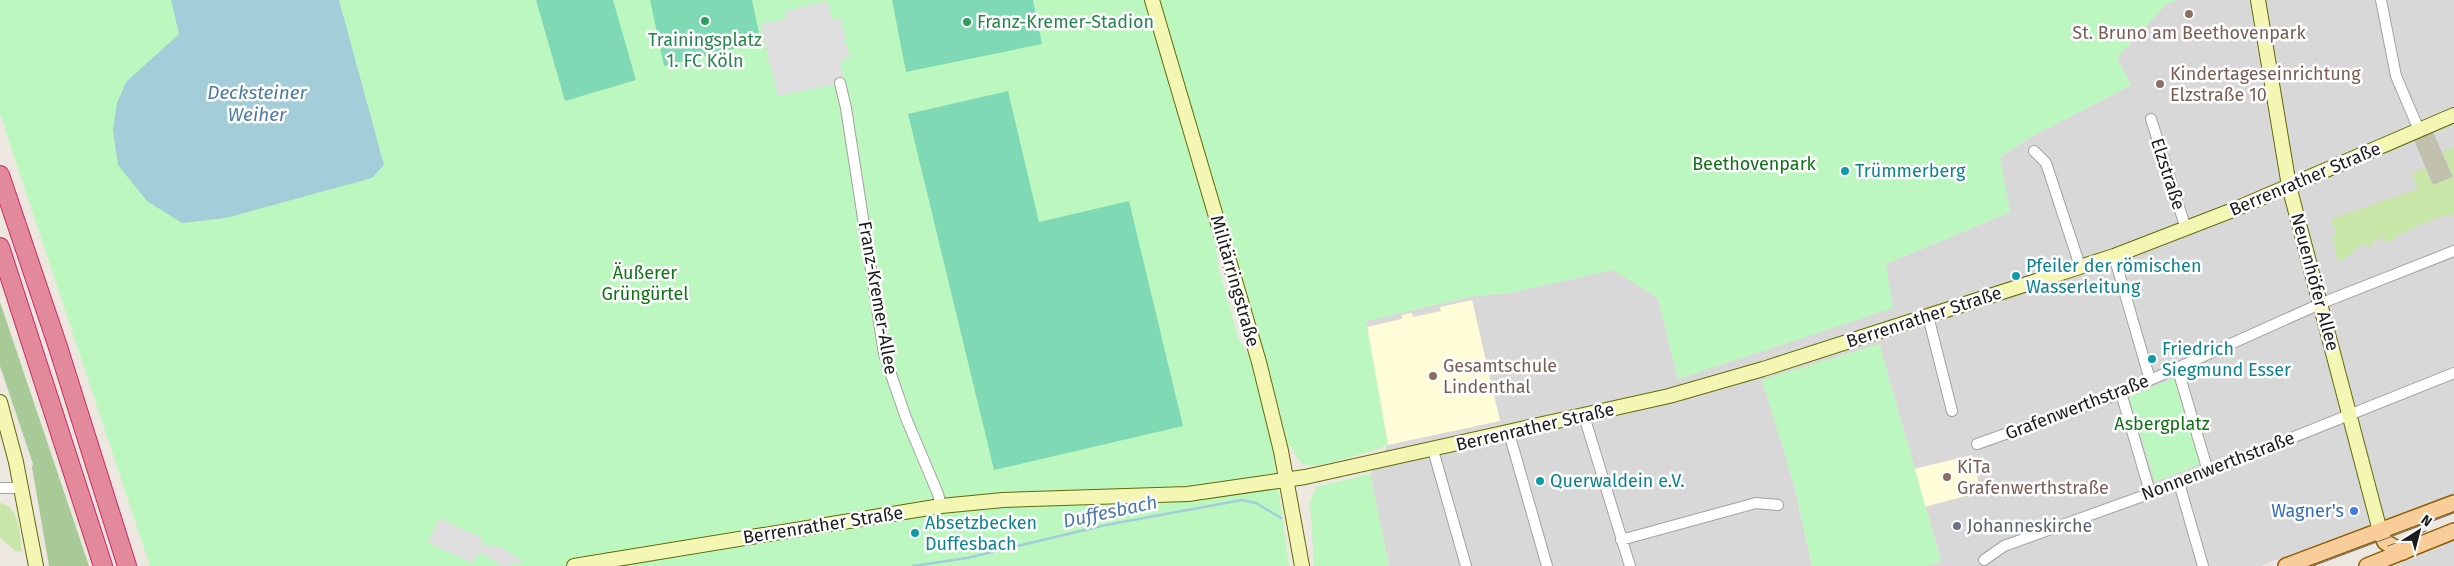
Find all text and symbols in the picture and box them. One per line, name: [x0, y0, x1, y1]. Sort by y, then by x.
marker: St. Bruno am Beethovenpark: [2183, 8, 2195, 20]
place label: Franz-Kremer-Stadion: [977, 11, 1154, 33]
marker: Trainingsplatz 1. FC Köln: [699, 15, 711, 27]
marker: Franz-Kremer-Stadion: [961, 16, 973, 28]
place label: St. Bruno am Beethovenpark: [2072, 22, 2306, 44]
place label: Trainingsplatz 1. FC Köln: [648, 29, 762, 72]
place label: Kindertageseinrichtung Elzstraße 10: [2170, 63, 2361, 106]
marker: Kindertageseinrichtung Elzstraße 10: [2154, 78, 2166, 90]
water label: Decksteiner Weiher: [207, 81, 308, 126]
street label: Elzstraße: [2146, 135, 2190, 213]
street label: Berrenrather Straße: [2226, 137, 2384, 221]
park label: Beethovenpark: [1692, 153, 1817, 175]
place label: Trümmerberg: [1855, 160, 1966, 182]
marker: Trümmerberg: [1839, 165, 1851, 177]
street label: Neuenhöfer Allee: [2286, 211, 2344, 353]
street label: Militärringstraße: [1206, 213, 1264, 349]
street label: Franz-Kremer-Allee: [854, 220, 902, 376]
place label: Pfeiler der römischen Wasserleitung: [2026, 255, 2201, 298]
park label: Äußerer Grüngürtel: [601, 262, 689, 305]
marker: Pfeiler der römischen Wasserleitung: [2010, 270, 2022, 282]
street label: Berrenrather Straße: [1844, 281, 2004, 353]
place label: Friedrich Siegmund Esser: [2162, 338, 2291, 381]
marker: Friedrich Siegmund Esser: [2146, 353, 2158, 365]
place label: Gesamtschule Lindenthal: [1443, 355, 1557, 398]
marker: Gesamtschule Lindenthal: [1427, 370, 1439, 382]
street label: Grafenwerthstraße: [2002, 370, 2152, 444]
street label: Berrenrather Straße: [1454, 398, 1616, 456]
park label: Asbergplatz: [2114, 413, 2210, 435]
street label: Nonnenwerthstraße: [2138, 427, 2298, 505]
place label: KiTa Grafenwerthstraße: [1957, 456, 2109, 499]
place label: Querwaldein e.V.: [1550, 470, 1685, 492]
marker: KiTa Grafenwerthstraße: [1941, 471, 1953, 483]
marker: Querwaldein e.V.: [1534, 475, 1546, 487]
water label: Duffesbach: [1061, 490, 1159, 533]
place label: Wagner's: [2271, 500, 2344, 522]
street label: Berrenrather Straße: [741, 501, 905, 549]
marker: Wagner's: [2348, 505, 2360, 517]
north arrow: [2394, 506, 2444, 556]
text: N: [2418, 511, 2435, 530]
place label: Absetzbecken Duffesbach: [925, 512, 1037, 555]
place label: Johanneskirche: [1967, 515, 2092, 537]
marker: Johanneskirche: [1951, 520, 1963, 532]
marker: Absetzbecken Duffesbach: [909, 527, 921, 539]

